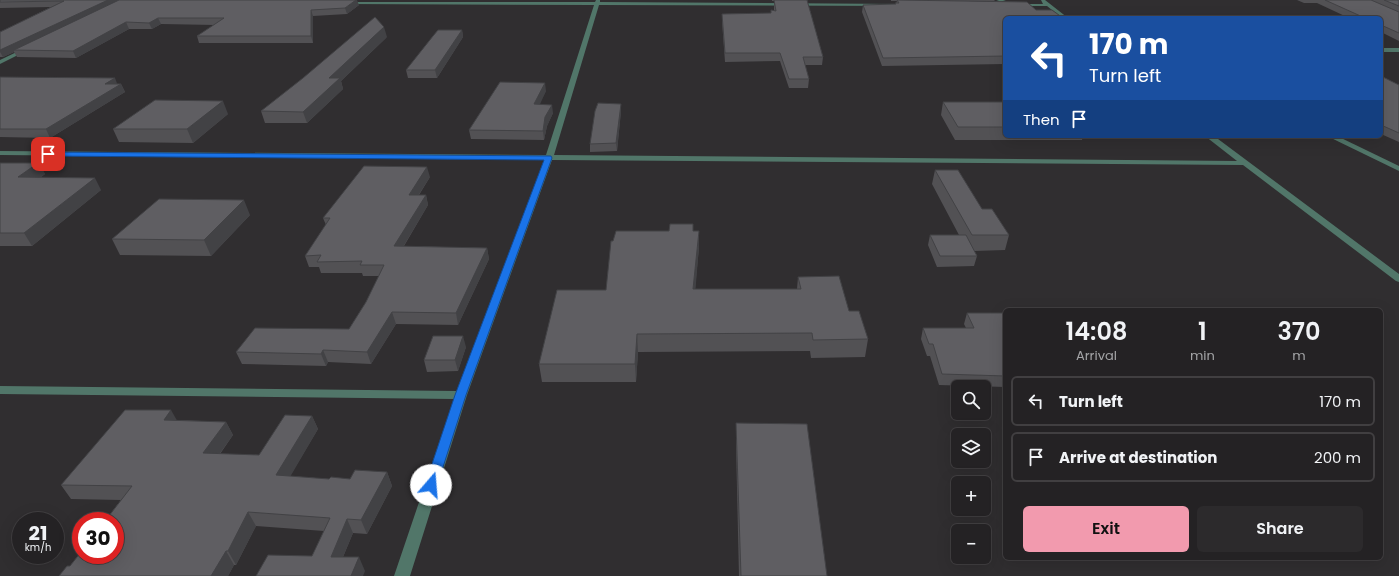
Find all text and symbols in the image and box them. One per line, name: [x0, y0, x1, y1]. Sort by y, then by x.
text: 170 m: [1089, 25, 1168, 64]
icon: left: [1023, 32, 1075, 84]
text: Turn left: [1089, 63, 1161, 88]
icon: arrive: [1068, 108, 1090, 130]
text: Then: [1023, 109, 1060, 130]
pin: [31, 137, 65, 171]
icon: arrive: [37, 143, 59, 165]
text: 14:08: [1066, 315, 1127, 348]
text: 1: [1198, 315, 1207, 348]
text: 370: [1277, 315, 1320, 348]
text: Arrival: [1076, 346, 1117, 365]
text: min: [1190, 346, 1215, 365]
text: m: [1292, 346, 1306, 365]
map controls: [951, 380, 991, 564]
button: search: [951, 380, 991, 420]
icon: left: [1025, 390, 1047, 412]
text: Turn left: [1059, 391, 1123, 412]
text: 170 m: [1319, 391, 1361, 412]
button: layers: [951, 428, 991, 468]
icon: arrive: [1025, 446, 1047, 468]
text: Arrive at destination: [1059, 447, 1217, 468]
text: 200 m: [1314, 447, 1361, 468]
position arrow: [410, 464, 452, 506]
button: +: [951, 476, 991, 516]
button: Exit: [1023, 506, 1189, 552]
button: Share: [1197, 506, 1363, 552]
speed limit sign: 30: [72, 512, 124, 564]
text: 21: [29, 519, 47, 547]
button: −: [951, 524, 991, 564]
text: km/h: [25, 540, 51, 555]

